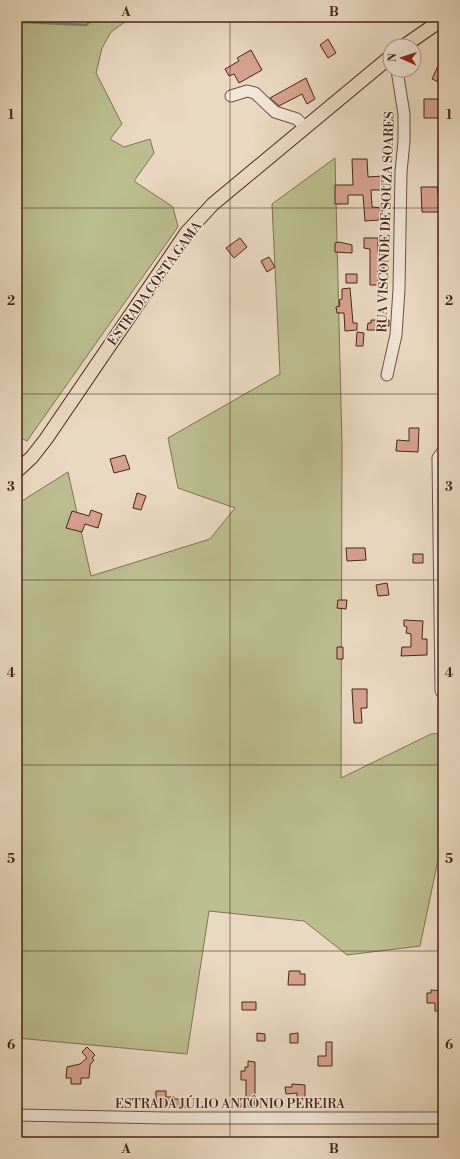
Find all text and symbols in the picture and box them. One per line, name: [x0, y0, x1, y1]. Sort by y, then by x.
text: A: [120, 4, 131, 20]
text: B: [329, 4, 339, 20]
north arrow: [382, 38, 422, 78]
text: N: [386, 53, 400, 62]
text: 1: [8, 107, 15, 123]
text: 1: [446, 107, 453, 123]
street label: RUA VISCONDE DE SOUZA SOARES: [374, 111, 398, 333]
street label: ESTRADA COSTA GAMA: [104, 218, 206, 349]
text: 2: [7, 293, 15, 309]
text: 2: [445, 293, 453, 309]
text: 3: [7, 479, 15, 495]
text: 3: [445, 479, 453, 495]
text: 4: [7, 665, 16, 681]
text: 4: [445, 665, 454, 681]
text: 5: [7, 851, 15, 867]
text: 5: [445, 851, 453, 867]
text: 6: [7, 1037, 15, 1053]
text: 6: [445, 1037, 453, 1053]
street label: ESTRADA JÚLIO ANTÔNIO PEREIRA: [115, 1095, 346, 1112]
text: A: [120, 1141, 131, 1157]
text: B: [329, 1141, 339, 1157]

